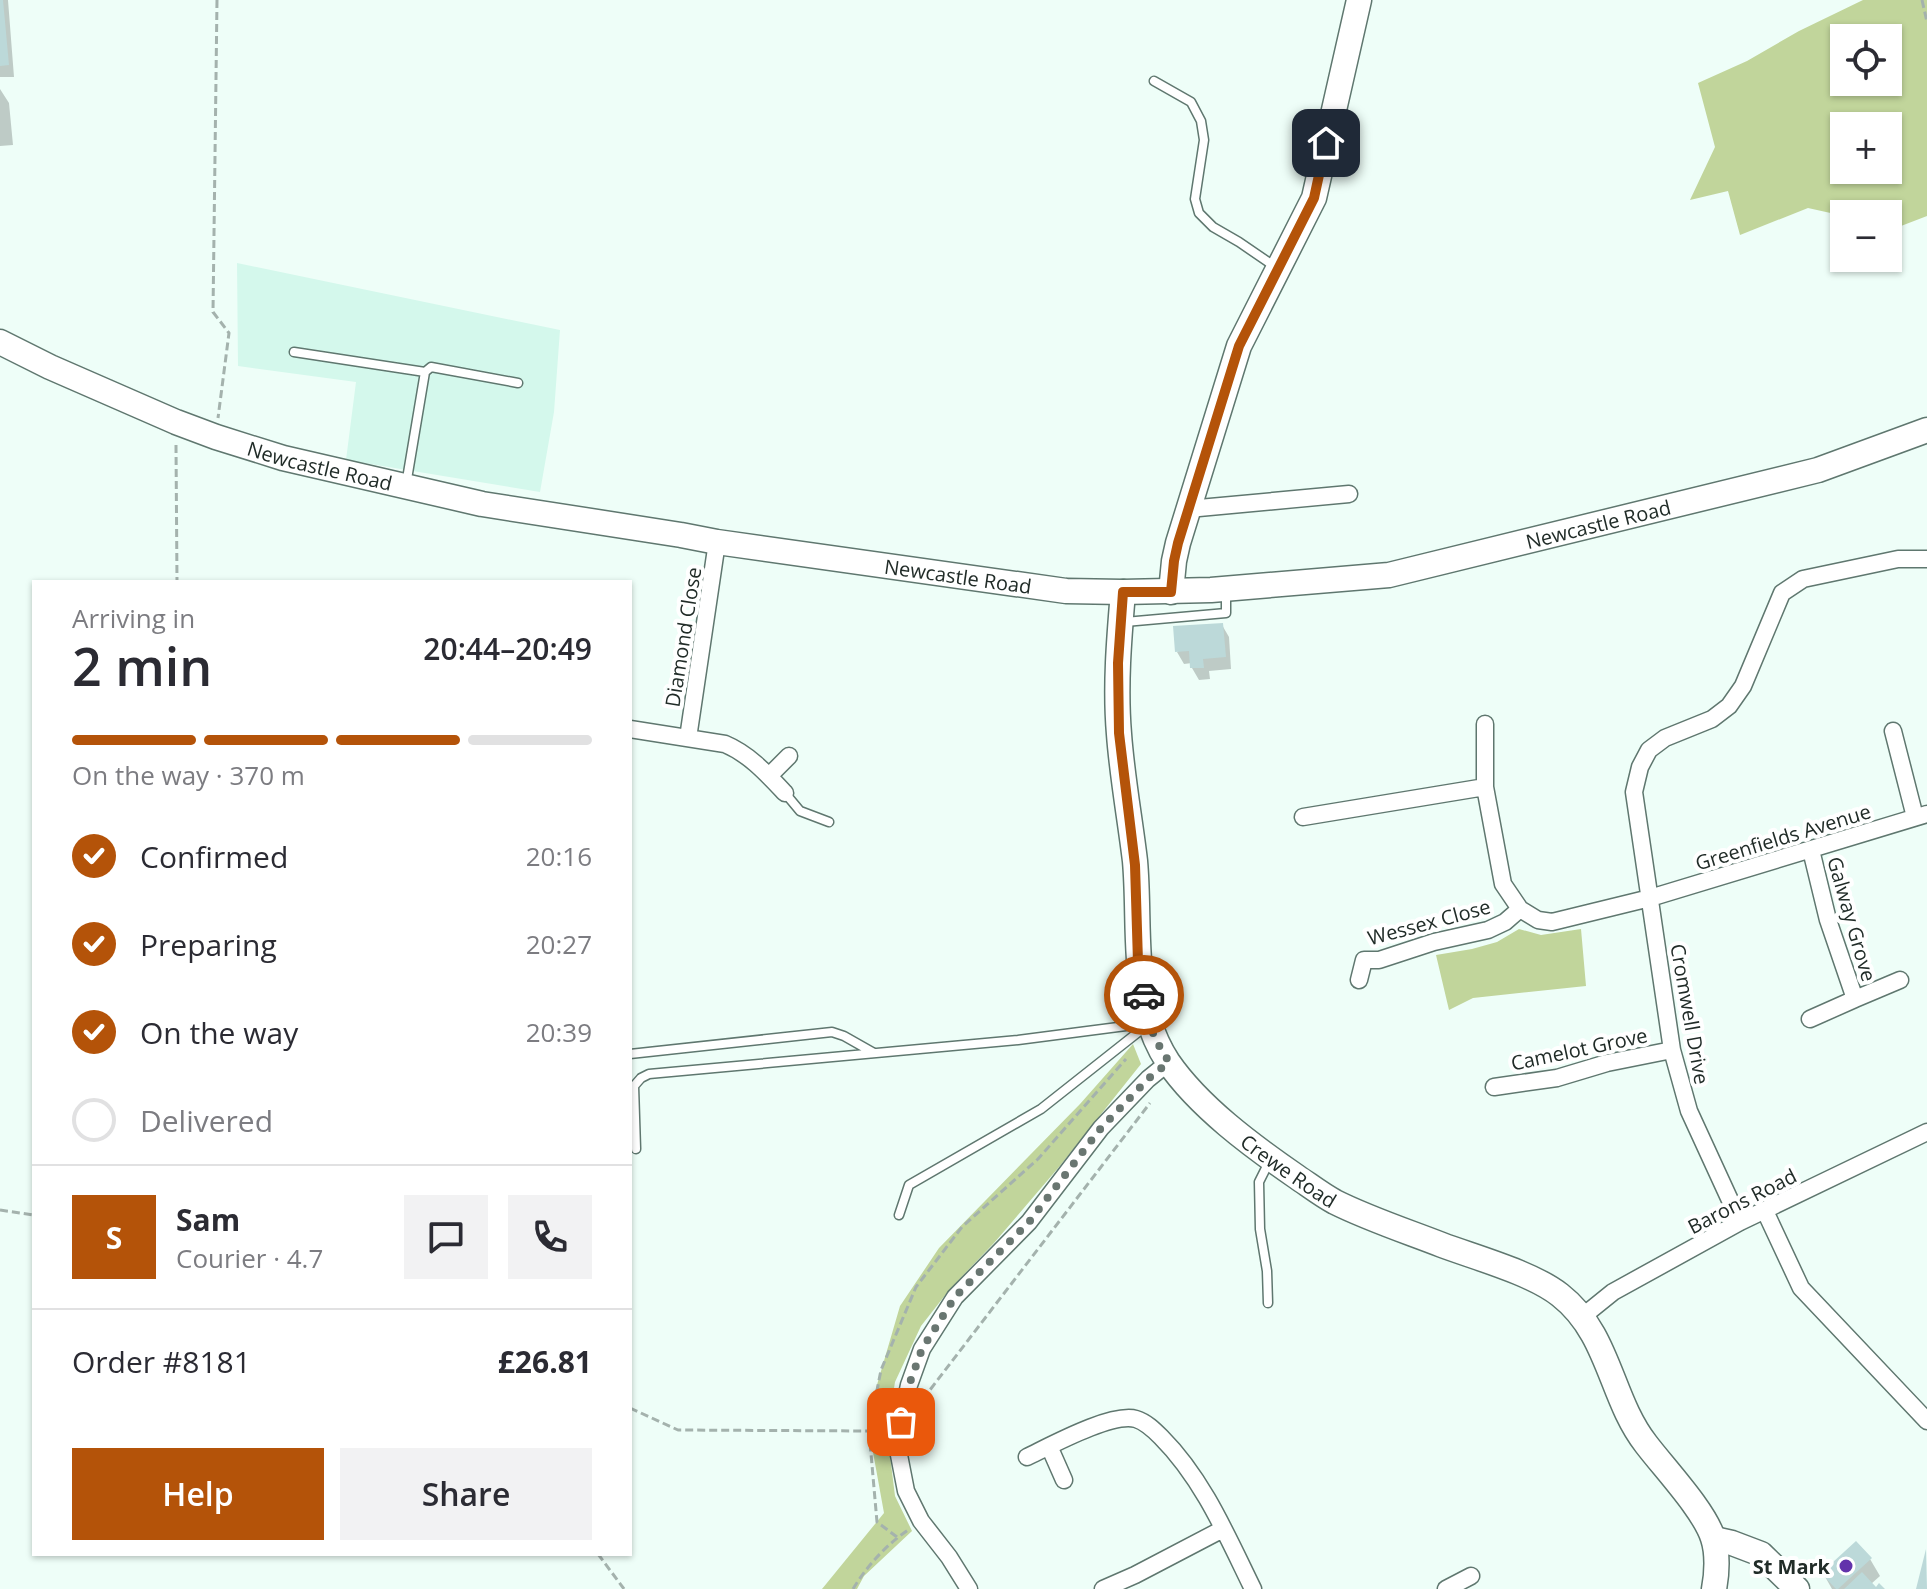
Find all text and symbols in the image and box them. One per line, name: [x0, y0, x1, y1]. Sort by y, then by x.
map controls: [1830, 24, 1902, 272]
button: locate: [1830, 24, 1902, 96]
pin: [1292, 109, 1360, 177]
button: +: [1830, 112, 1902, 184]
icon: home: [1304, 121, 1348, 165]
button: −: [1830, 200, 1902, 272]
street label: Newcastle Road: [244, 434, 395, 496]
street label: Newcastle Road: [1523, 493, 1673, 555]
street label: Newcastle Road: [883, 552, 1033, 600]
street label: Diamond Close: [659, 565, 707, 709]
text: Arriving in: [72, 600, 195, 636]
text: 20:44–20:49: [423, 628, 592, 669]
text: 2 min: [72, 630, 212, 701]
text: On the way · 370 m: [72, 757, 305, 793]
street label: Greenfields Avenue: [1692, 797, 1874, 877]
icon: check: [72, 834, 116, 878]
text: Confirmed: [140, 836, 288, 877]
text: 20:16: [526, 838, 592, 874]
street label: Galway Grove: [1821, 854, 1883, 984]
street label: Wessex Close: [1365, 893, 1493, 951]
icon: check: [72, 922, 116, 966]
text: Preparing: [140, 924, 277, 965]
text: 20:27: [526, 926, 592, 962]
street label: Cromwell Drive: [1664, 942, 1716, 1086]
courier: [1104, 955, 1184, 1035]
icon: car: [1122, 973, 1166, 1017]
icon: check: [72, 1010, 116, 1054]
text: On the way: [140, 1012, 298, 1053]
text: 20:39: [526, 1014, 592, 1050]
street label: Camelot Grove: [1508, 1021, 1650, 1077]
text: Delivered: [140, 1100, 273, 1141]
street label: Crewe Road: [1235, 1127, 1342, 1214]
street label: Barons Road: [1683, 1162, 1801, 1240]
button: chat: [404, 1195, 488, 1279]
button: phone: [508, 1195, 592, 1279]
text: Sam: [176, 1199, 240, 1240]
text: S: [106, 1217, 122, 1258]
text: Courier · 4.7: [176, 1240, 323, 1276]
text: Order #8181: [72, 1341, 251, 1382]
text: £26.81: [498, 1341, 592, 1382]
pin: [867, 1388, 935, 1456]
icon: bag: [879, 1400, 923, 1444]
button: Help: [72, 1448, 324, 1540]
button: Share: [340, 1448, 592, 1540]
place label: St Mark: [1753, 1553, 1831, 1580]
marker: St Mark: [1837, 1557, 1855, 1575]

